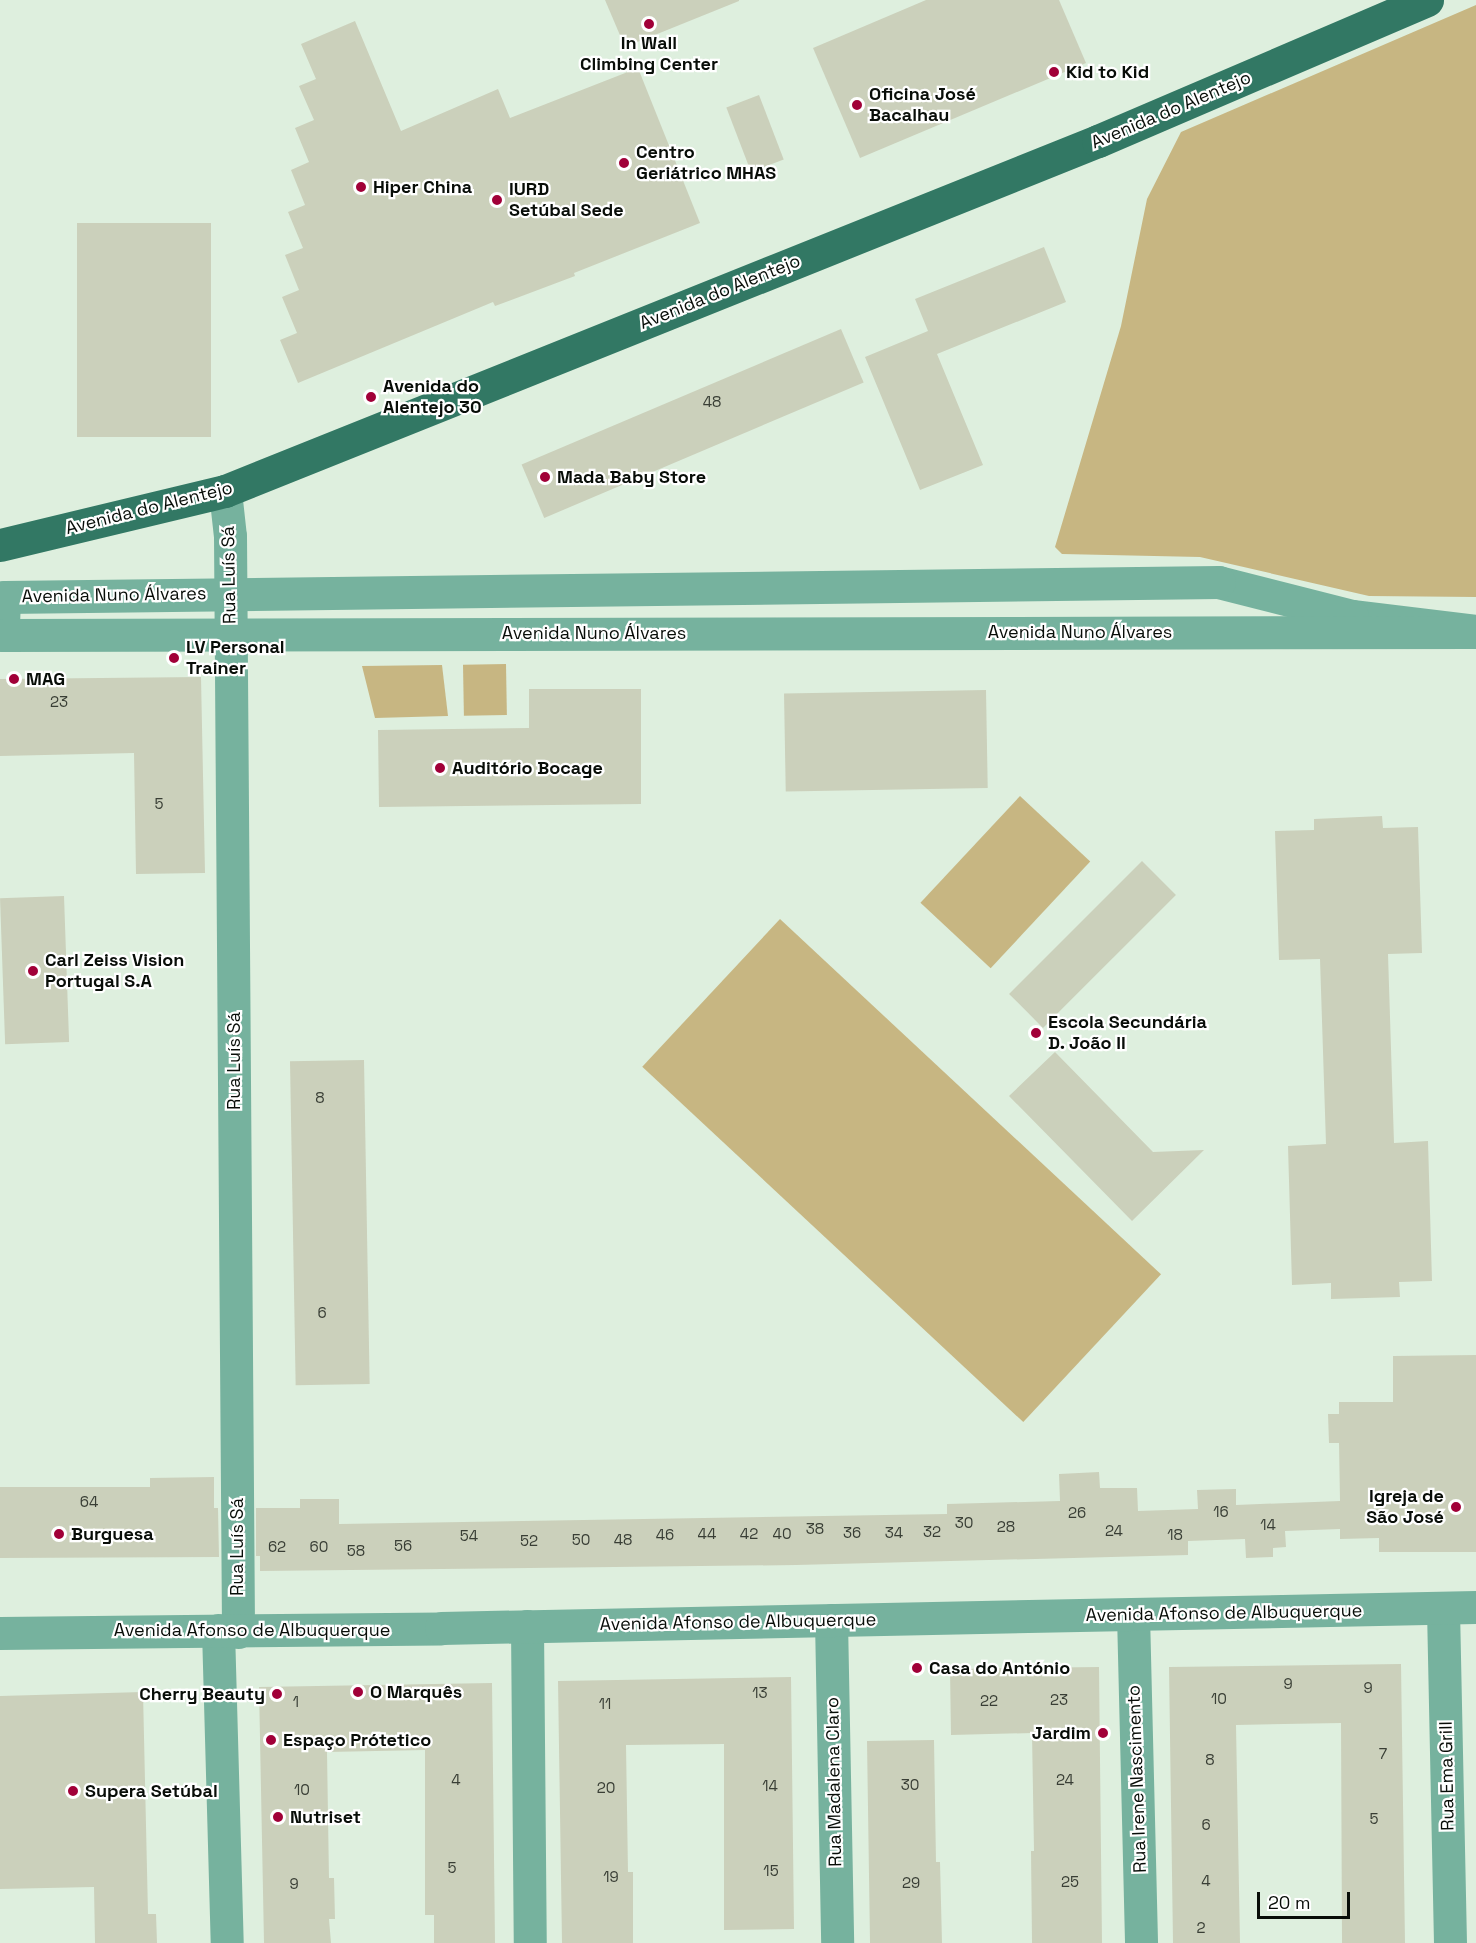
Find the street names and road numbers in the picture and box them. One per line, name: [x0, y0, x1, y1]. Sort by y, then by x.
street label: Avenida do Alentejo: [1088, 67, 1254, 153]
street label: Avenida do Alentejo: [636, 250, 804, 334]
street label: Avenida do Alentejo: [63, 477, 235, 539]
street label: Rua Luís Sá: [217, 526, 241, 624]
street label: Avenida Nuno Álvares: [21, 583, 207, 607]
street label: Avenida Nuno Álvares: [988, 621, 1172, 643]
street label: Avenida Nuno Álvares: [502, 622, 686, 644]
street label: Rua Luís Sá: [223, 1012, 245, 1110]
street label: Rua Luís Sá: [226, 1498, 248, 1596]
street label: Avenida Afonso de Albuquerque: [1085, 1600, 1363, 1626]
street label: Avenida Afonso de Albuquerque: [599, 1609, 877, 1635]
street label: Avenida Afonso de Albuquerque: [113, 1619, 391, 1641]
street label: Rua Irene Nascimento: [1123, 1685, 1151, 1873]
street label: Rua Madalena Claro: [822, 1697, 846, 1867]
street label: Rua Ema Grill: [1435, 1721, 1459, 1831]

